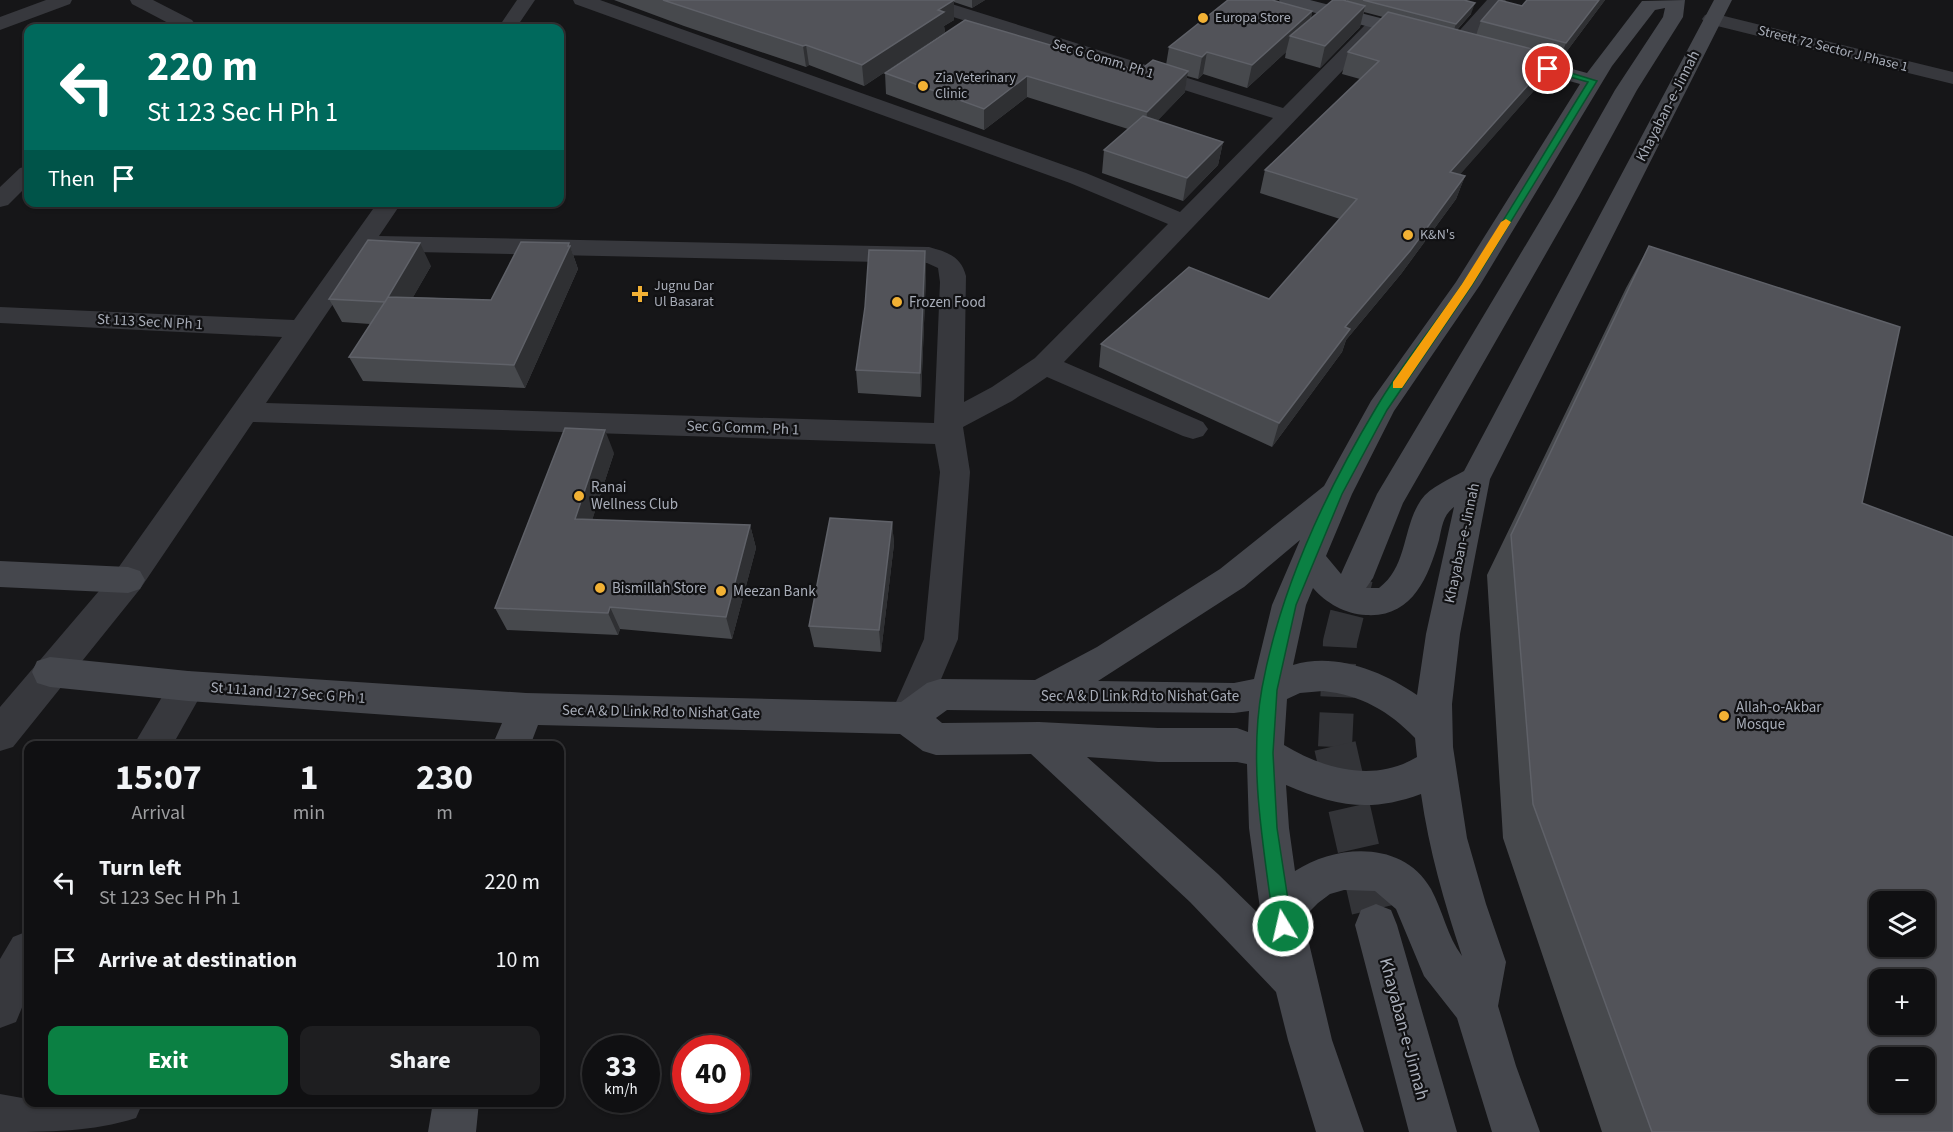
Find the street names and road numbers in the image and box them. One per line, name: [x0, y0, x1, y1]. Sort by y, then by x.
street label: Streett 72 Sector J Phase 1: [1756, 21, 1910, 77]
street label: Sec G Comm. Ph 1: [1050, 34, 1156, 84]
street label: Khayaban-e-Jinnah: [1631, 47, 1705, 165]
street label: St 113 Sec N Ph 1: [96, 309, 204, 335]
street label: Sec G Comm. Ph 1: [686, 416, 800, 440]
street label: Khayaban-e-Jinnah: [1439, 481, 1485, 605]
street label: St 111and 127 Sec G Ph 1: [210, 677, 366, 709]
street label: Sec A & D Link Rd to Nishat Gate: [1041, 686, 1239, 707]
street label: Sec A & D Link Rd to Nishat Gate: [562, 700, 760, 724]
street label: Khayaban-e-Jinnah: [1373, 955, 1435, 1103]

